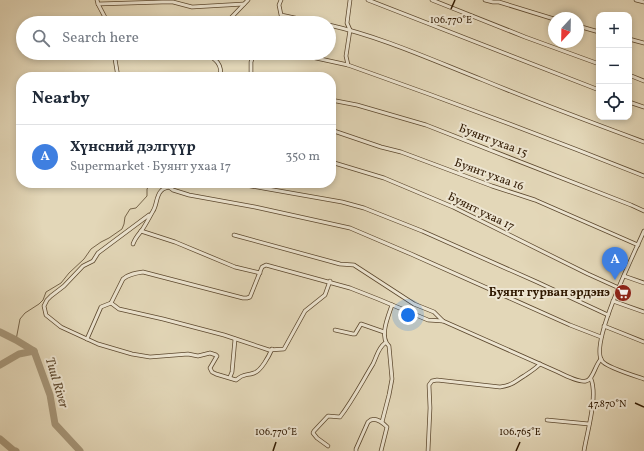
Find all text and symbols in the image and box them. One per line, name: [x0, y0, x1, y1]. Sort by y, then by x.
north arrow: [548, 12, 584, 48]
map controls: [596, 12, 632, 120]
button: +: [596, 12, 632, 48]
text: 106.770°E: [430, 13, 472, 27]
search box: [16, 16, 336, 60]
icon: search: [30, 27, 52, 49]
text: Search here: [62, 28, 139, 49]
button: −: [596, 48, 632, 84]
button: locate: [596, 84, 632, 120]
text: Nearby: [32, 87, 90, 110]
street label: Буянт ухаа 15: [456, 121, 530, 162]
text: Хүнсний дэлгүүр: [70, 137, 196, 158]
text: A: [40, 148, 50, 166]
text: 350 m: [285, 148, 320, 166]
street label: Буянт ухаа 16: [452, 155, 526, 195]
text: Supermarket · Буянт ухаа 17: [70, 158, 231, 176]
street label: Буянт ухаа 17: [445, 189, 517, 235]
pin: A: [602, 247, 628, 280]
supermarket icon: Буянт гурван эрдэнэ: [613, 283, 633, 303]
place label: Буянт гурван эрдэнэ: [489, 285, 610, 301]
your location: [398, 305, 418, 325]
water label: Tuul River: [40, 355, 72, 411]
text: 47.870°N: [588, 397, 627, 411]
text: 106.770°E: [255, 425, 297, 439]
text: 106.765°E: [499, 425, 541, 439]

